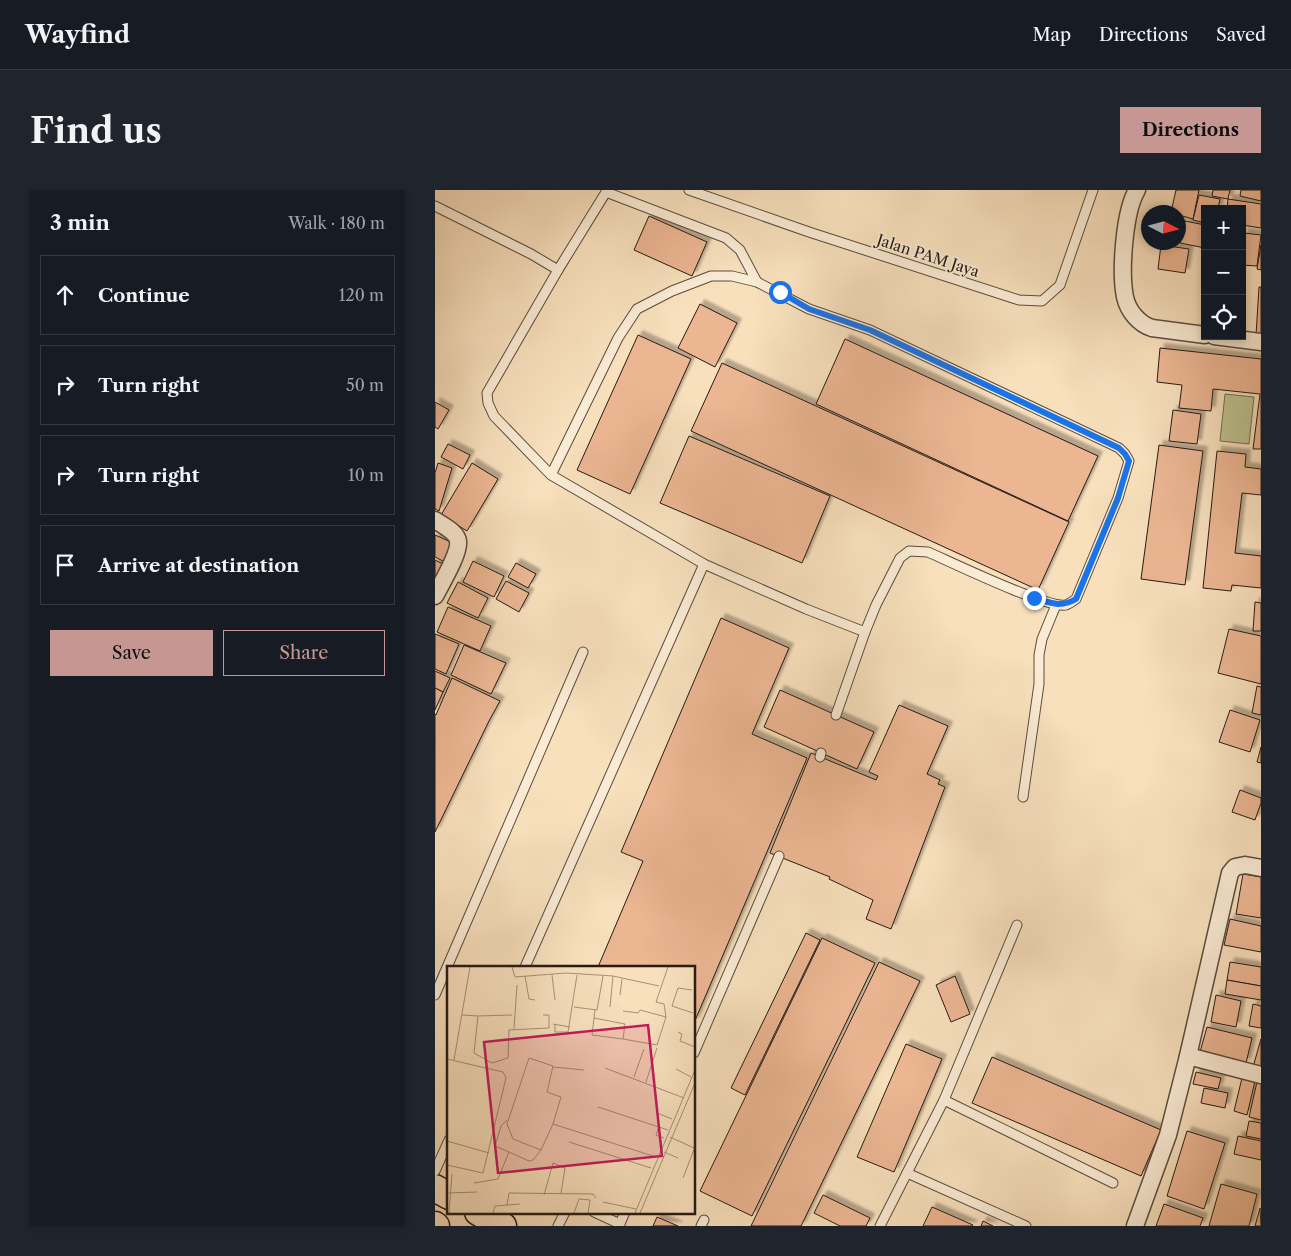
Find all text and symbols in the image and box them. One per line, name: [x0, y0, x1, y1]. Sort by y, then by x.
text: Wayfind: [25, 20, 130, 49]
text: Map: [1032, 24, 1071, 46]
text: Directions: [1099, 24, 1188, 46]
text: Saved: [1216, 24, 1266, 46]
button: Directions: [1120, 107, 1261, 153]
text: Find us: [30, 109, 162, 152]
north arrow: [1141, 205, 1186, 250]
map controls: [1201, 205, 1246, 340]
button: +: [1201, 205, 1246, 250]
text: 3 min: [50, 210, 110, 235]
text: Walk · 180 m: [288, 213, 385, 233]
street label: Jalan PAM Jaya: [873, 229, 982, 281]
button: −: [1201, 250, 1246, 295]
icon: ahead: [51, 281, 79, 309]
route start: [769, 281, 792, 304]
text: Continue: [98, 284, 190, 307]
text: 120 m: [339, 285, 384, 305]
button: locate: [1201, 295, 1246, 340]
icon: right: [51, 371, 79, 399]
text: Turn right: [98, 374, 199, 397]
text: 50 m: [346, 375, 384, 395]
icon: right: [51, 461, 79, 489]
text: Turn right: [98, 464, 199, 487]
text: 10 m: [348, 465, 384, 485]
icon: arrive: [51, 551, 79, 579]
text: Arrive at destination: [98, 554, 299, 577]
route end: [1023, 587, 1046, 610]
button: Save: [50, 630, 213, 676]
button: Share: [223, 630, 385, 676]
inset map: [447, 966, 695, 1214]

